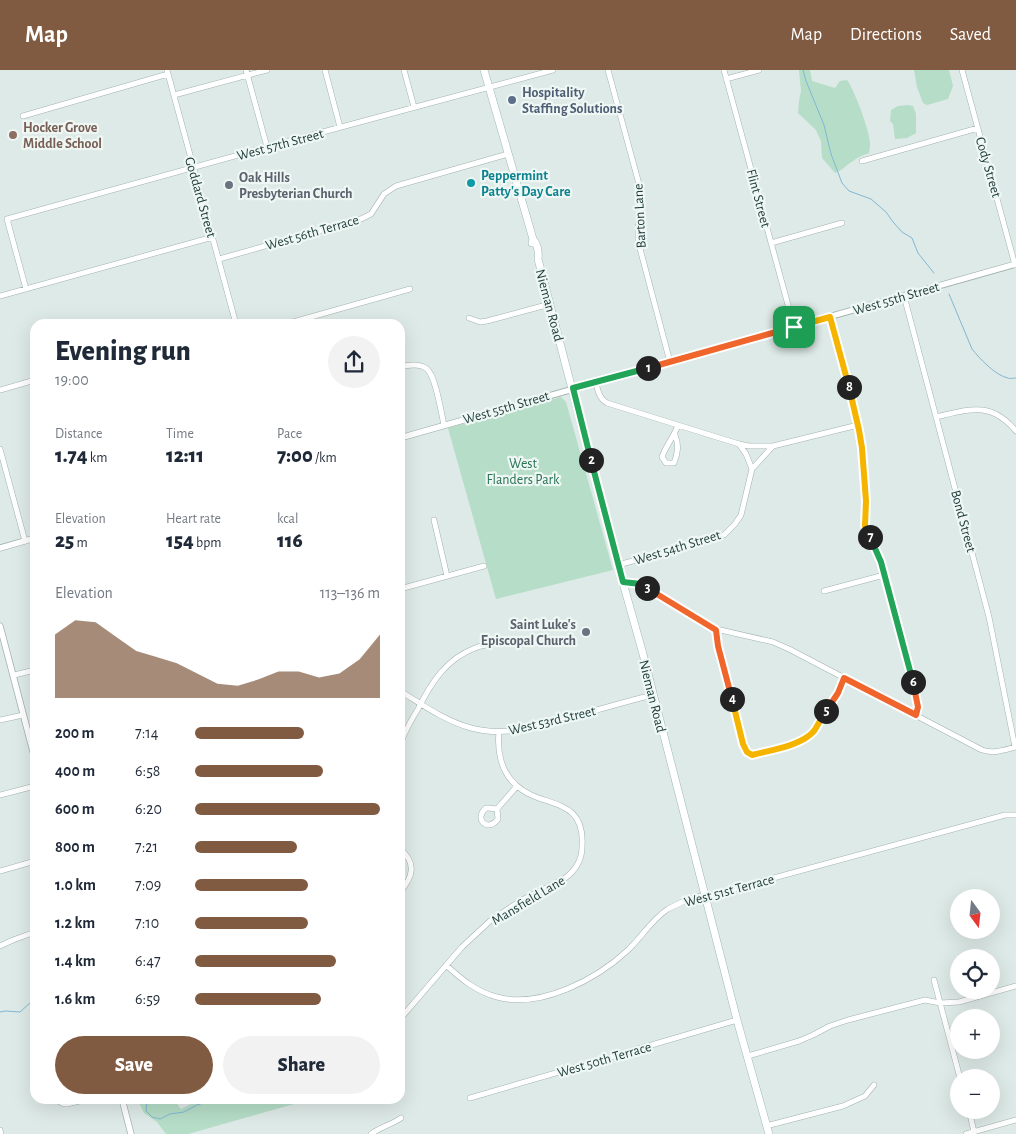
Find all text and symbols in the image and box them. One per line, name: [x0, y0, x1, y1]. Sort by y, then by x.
text: Map: [25, 23, 68, 47]
text: Map: [791, 26, 822, 44]
text: Directions: [850, 26, 922, 44]
text: Saved: [950, 26, 991, 44]
place label: Hospitality Staffing Solutions: [522, 86, 622, 116]
marker: Hospitality Staffing Solutions: [506, 94, 518, 106]
place label: Hocker Grove Middle School: [23, 121, 102, 151]
street label: West 57th Street: [235, 127, 326, 163]
marker: Hocker Grove Middle School: [7, 129, 19, 141]
street label: Cody Street: [973, 135, 1004, 200]
street label: Goddard Street: [182, 156, 218, 240]
street label: Flint Street: [744, 168, 773, 229]
place label: Peppermint Patty's Day Care: [481, 169, 571, 199]
place label: Oak Hills Presbyterian Church: [239, 171, 353, 201]
marker: Peppermint Patty's Day Care: [465, 177, 477, 189]
marker: Oak Hills Presbyterian Church: [223, 179, 235, 191]
street label: Barton Lane: [631, 183, 649, 249]
street label: West 56th Terrace: [264, 213, 361, 253]
street label: Nieman Road: [533, 268, 565, 343]
street label: West 55th Street: [852, 280, 941, 318]
pin: [773, 306, 815, 348]
icon: arrive: [780, 313, 808, 341]
button: share: [328, 336, 380, 388]
text: Evening run: [55, 338, 191, 366]
pin: 1: [636, 356, 660, 380]
text: 1: [646, 361, 651, 375]
text: 19:00: [55, 372, 89, 388]
pin: 8: [836, 374, 862, 400]
text: 8: [846, 380, 853, 394]
street label: West 55th Street: [462, 389, 551, 427]
text: Distance: [55, 427, 102, 441]
text: Time: [166, 427, 194, 441]
text: Pace: [277, 427, 302, 441]
text: 1.74: [55, 445, 88, 466]
text: 12:11: [166, 445, 204, 466]
text: 7:00: [277, 445, 313, 466]
pin: 2: [578, 448, 604, 472]
text: km: [88, 451, 107, 465]
text: /km: [313, 451, 337, 465]
text: 2: [588, 453, 595, 467]
park label: West Flanders Park: [487, 457, 560, 487]
street label: Bond Street: [948, 489, 978, 554]
text: Elevation: [55, 512, 106, 526]
text: Heart rate: [166, 512, 221, 526]
text: kcal: [277, 512, 298, 526]
pin: 7: [858, 524, 882, 550]
street label: West 54th Street: [632, 528, 723, 568]
text: 25: [55, 530, 74, 551]
text: 154: [166, 530, 194, 551]
text: 116: [277, 530, 303, 551]
text: 7: [867, 530, 874, 544]
text: m: [74, 536, 88, 550]
text: bpm: [194, 536, 221, 550]
pin: 3: [634, 576, 660, 600]
text: 3: [644, 581, 651, 595]
text: Elevation: [55, 585, 113, 601]
text: 113–136 m: [320, 585, 380, 601]
place label: Saint Luke's Episcopal Church: [481, 618, 576, 648]
marker: Saint Luke's Episcopal Church: [580, 626, 592, 638]
street label: Nieman Road: [636, 658, 668, 734]
pin: 6: [900, 670, 926, 694]
text: 6: [910, 675, 917, 689]
pin: 4: [720, 686, 744, 712]
text: 4: [729, 692, 736, 706]
pin: 5: [814, 698, 838, 724]
street label: West 53rd Street: [507, 704, 598, 738]
text: 5: [823, 704, 830, 718]
text: 200 m: [55, 725, 95, 741]
text: 7:14: [135, 725, 159, 741]
text: 400 m: [55, 763, 95, 779]
text: 6:58: [135, 763, 160, 779]
text: 600 m: [55, 801, 95, 817]
text: 6:20: [135, 801, 162, 817]
text: 800 m: [55, 839, 95, 855]
text: 7:21: [135, 839, 158, 855]
street label: West 51st Terrace: [683, 872, 776, 910]
street label: Mansfield Lane: [489, 874, 568, 928]
text: 1.0 km: [55, 877, 96, 893]
text: 7:09: [135, 877, 161, 893]
north arrow: [950, 889, 1000, 939]
map controls: [950, 889, 1000, 1119]
text: 1.2 km: [55, 915, 95, 931]
text: 7:10: [135, 915, 159, 931]
button: locate: [950, 949, 1000, 999]
text: 1.4 km: [55, 953, 96, 969]
text: 6:47: [135, 953, 161, 969]
text: 1.6 km: [55, 991, 95, 1007]
text: 6:59: [135, 991, 160, 1007]
button: +: [950, 1009, 1000, 1059]
button: Save: [55, 1036, 213, 1094]
button: Share: [223, 1036, 380, 1094]
street label: West 50th Terrace: [556, 1040, 653, 1080]
button: −: [950, 1069, 1000, 1119]

